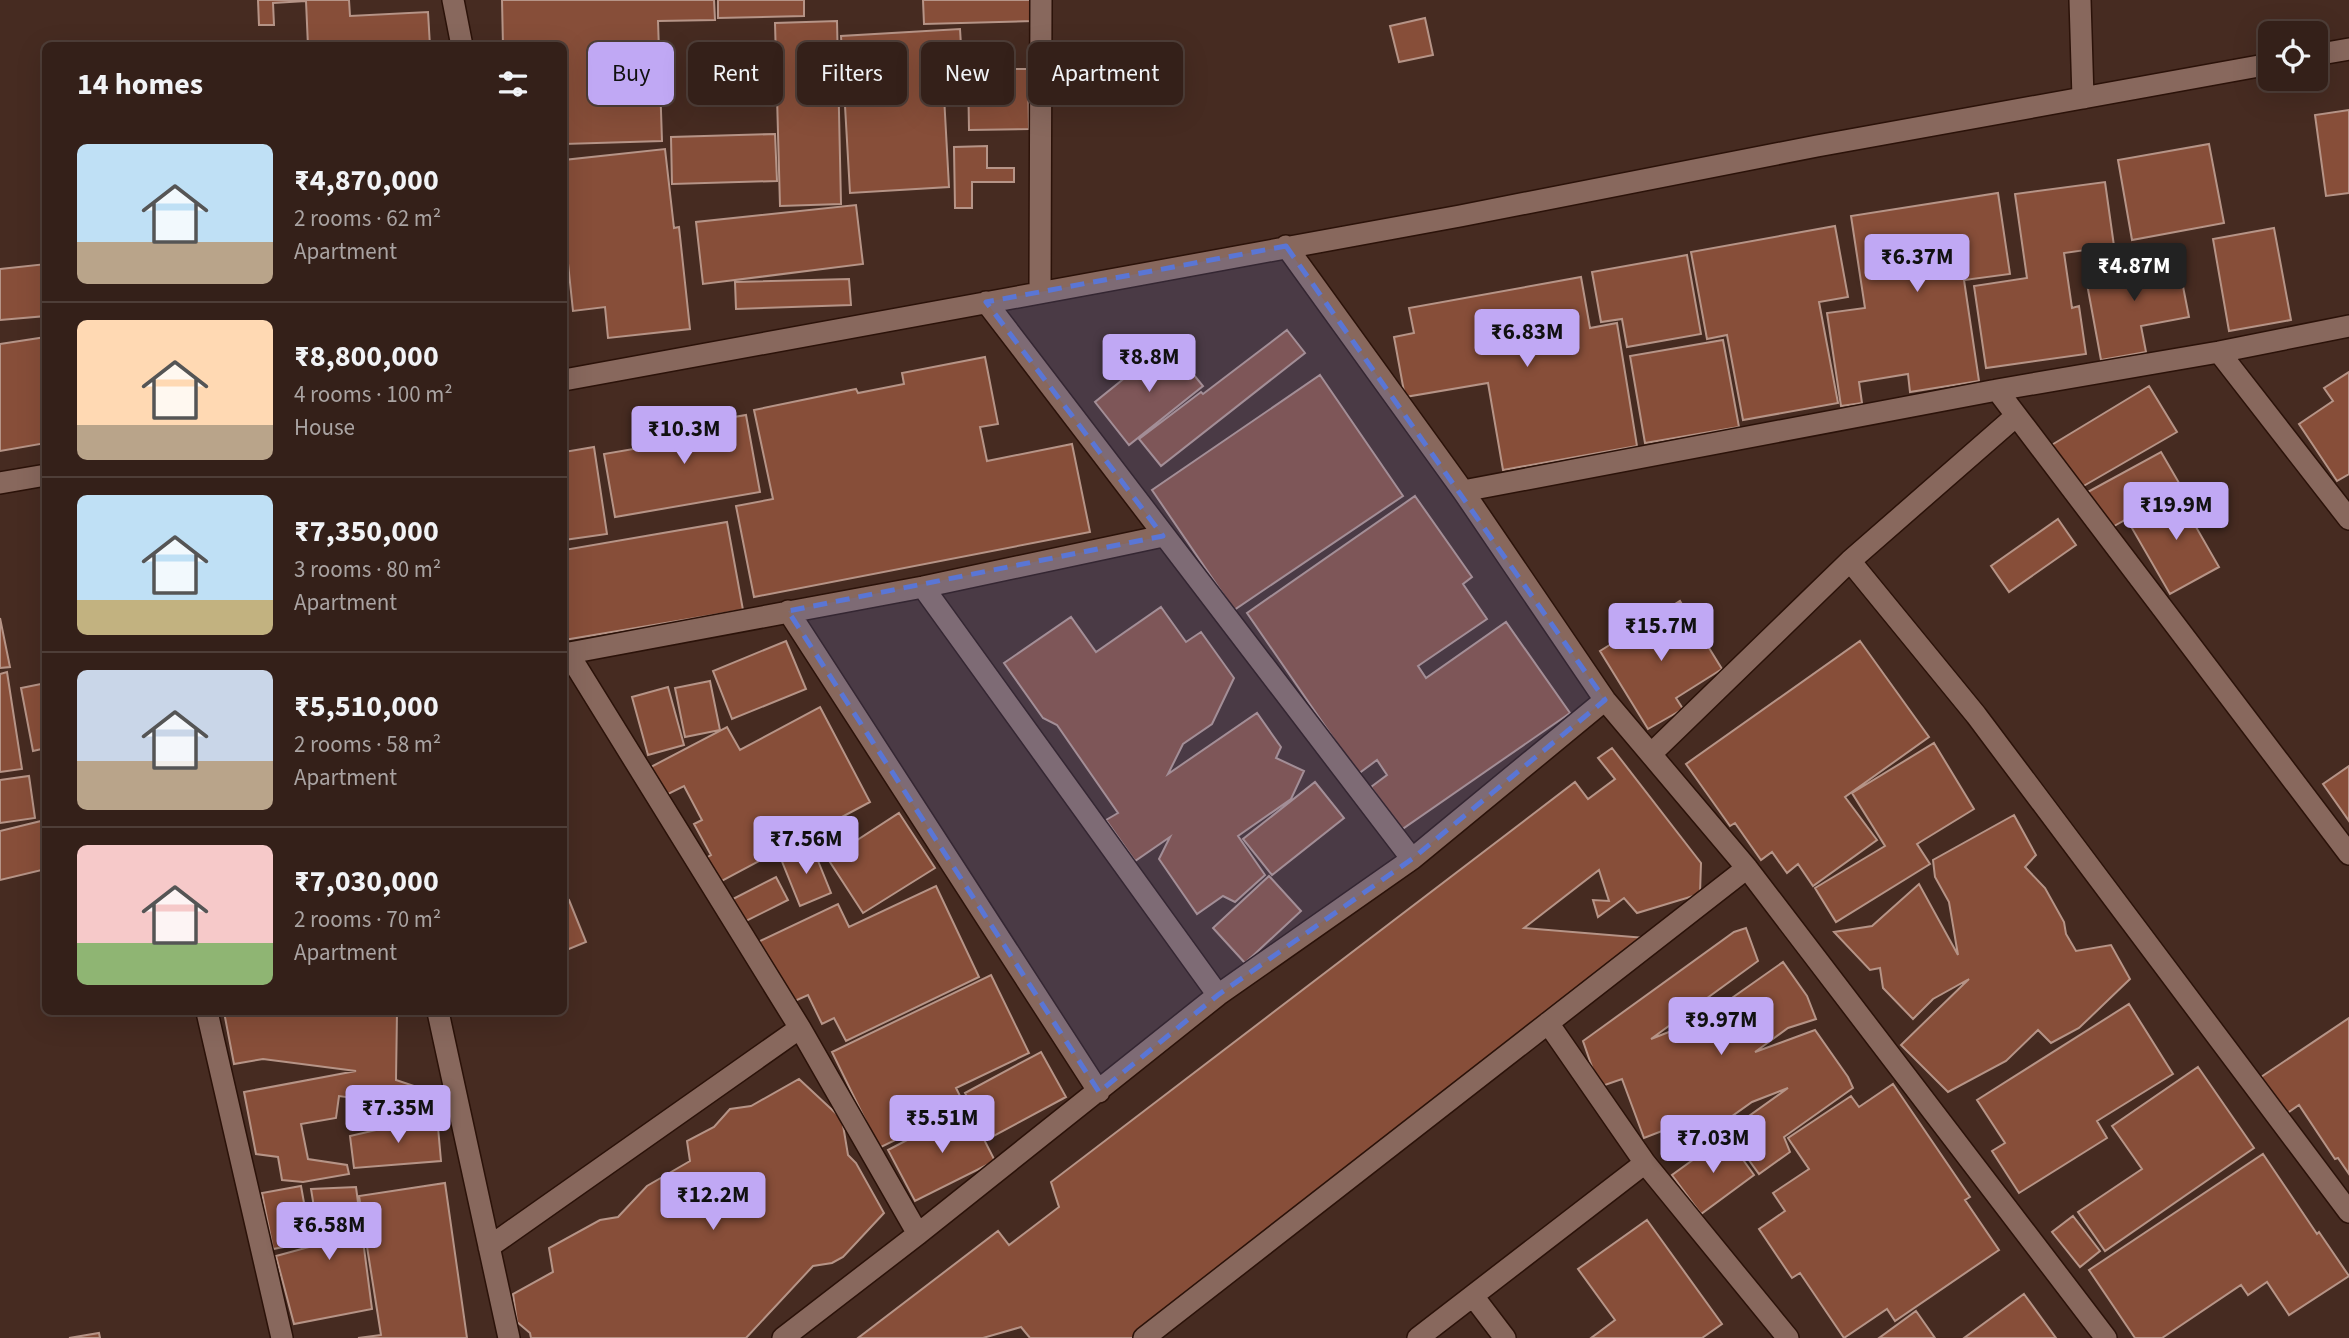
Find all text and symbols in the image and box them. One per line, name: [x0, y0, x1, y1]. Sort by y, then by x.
map controls: [2258, 21, 2328, 91]
button: locate: [2258, 21, 2328, 91]
chip: Buy: [588, 42, 674, 105]
chip: Rent: [688, 42, 783, 105]
chip: Filters: [797, 42, 907, 105]
chip: New: [921, 42, 1014, 105]
chip: Apartment: [1028, 42, 1183, 105]
text: 14 homes: [77, 63, 203, 106]
icon: filters: [494, 65, 532, 103]
text: ₹4,870,000: [294, 159, 439, 202]
icon: home: [133, 172, 217, 256]
text: 2 rooms · 62 m²: [294, 202, 441, 235]
pin: ₹6.37M: [1860, 234, 1974, 294]
text: Apartment: [294, 235, 397, 268]
text: ₹6.37M: [1880, 240, 1954, 273]
pin: ₹4.87M: [2077, 244, 2191, 303]
text: ₹4.87M: [2097, 249, 2171, 282]
pin: ₹6.83M: [1470, 310, 1584, 369]
text: ₹6.83M: [1490, 315, 1564, 348]
pin: ₹8.8M: [1100, 334, 1198, 394]
text: ₹8,800,000: [294, 335, 439, 378]
text: ₹8.8M: [1119, 340, 1179, 373]
icon: home: [133, 348, 217, 432]
text: 4 rooms · 100 m²: [294, 378, 453, 411]
pin: ₹10.3M: [627, 406, 741, 466]
text: House: [294, 411, 355, 444]
text: ₹10.3M: [647, 412, 721, 445]
pin: ₹19.9M: [2119, 482, 2233, 542]
text: ₹19.9M: [2139, 488, 2213, 521]
text: ₹7,350,000: [294, 510, 439, 553]
icon: home: [133, 523, 217, 607]
text: 3 rooms · 80 m²: [294, 553, 441, 586]
text: Apartment: [294, 586, 397, 619]
pin: ₹15.7M: [1604, 604, 1718, 663]
text: ₹15.7M: [1624, 609, 1698, 642]
text: ₹5,510,000: [294, 685, 439, 728]
icon: home: [133, 698, 217, 782]
text: 2 rooms · 58 m²: [294, 728, 441, 761]
text: Apartment: [294, 761, 397, 794]
pin: ₹7.56M: [749, 816, 863, 876]
text: ₹7.56M: [769, 822, 843, 855]
text: ₹7,030,000: [294, 860, 439, 903]
icon: home: [133, 873, 217, 957]
text: 2 rooms · 70 m²: [294, 903, 441, 936]
text: Apartment: [294, 936, 397, 969]
pin: ₹9.97M: [1664, 998, 1778, 1057]
text: ₹9.97M: [1684, 1003, 1758, 1036]
pin: ₹7.35M: [341, 1086, 455, 1145]
text: ₹7.35M: [361, 1091, 435, 1124]
pin: ₹5.51M: [885, 1096, 999, 1155]
text: ₹5.51M: [905, 1101, 979, 1134]
pin: ₹7.03M: [1656, 1116, 1770, 1175]
text: ₹7.03M: [1676, 1121, 1750, 1154]
pin: ₹12.2M: [656, 1172, 770, 1232]
text: ₹12.2M: [676, 1178, 750, 1211]
pin: ₹6.58M: [272, 1202, 386, 1262]
text: ₹6.58M: [292, 1208, 366, 1241]

